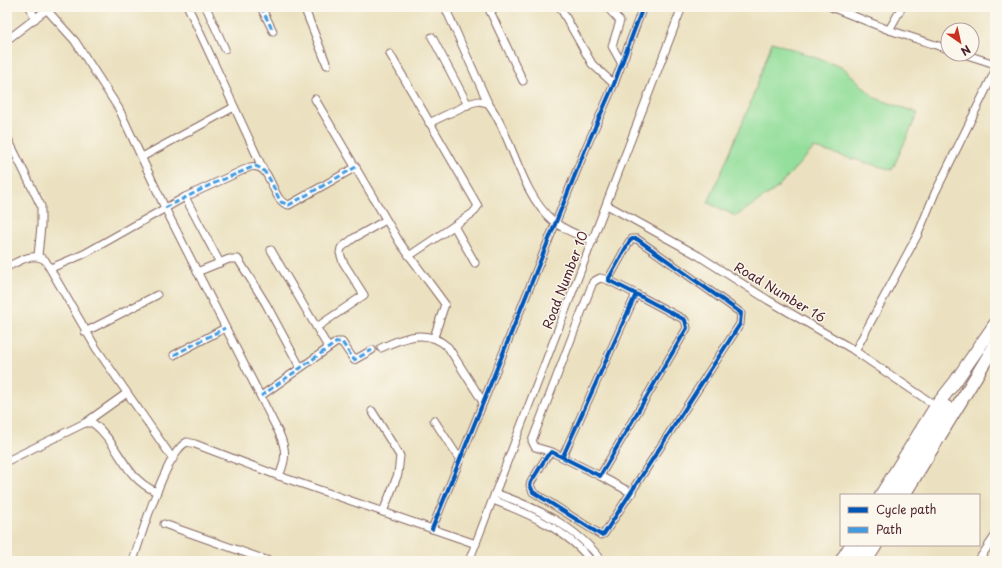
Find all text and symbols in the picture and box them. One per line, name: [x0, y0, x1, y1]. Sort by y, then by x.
north arrow: [940, 22, 980, 62]
text: N: [957, 41, 974, 60]
street label: Road Number 10: [537, 228, 592, 332]
street label: Road Number 16: [731, 257, 830, 326]
legend: [840, 494, 980, 546]
text: Cycle path: [876, 500, 937, 518]
text: Path: [876, 520, 902, 538]

